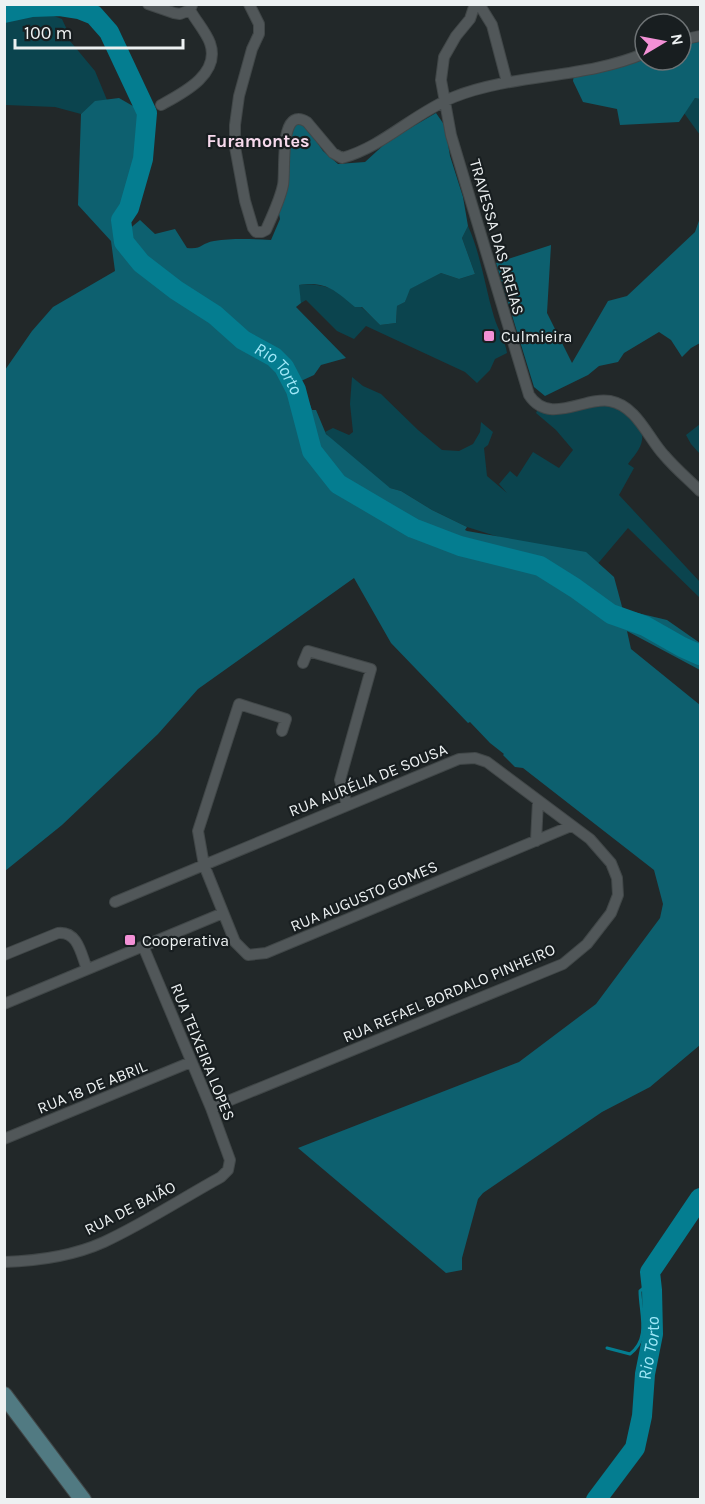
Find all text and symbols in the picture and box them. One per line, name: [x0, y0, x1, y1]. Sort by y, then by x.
scale bar: [15, 12, 183, 50]
north arrow: [633, 12, 693, 72]
text: 100 m: [24, 22, 72, 44]
text: N: [667, 32, 688, 47]
district label: Furamontes: [207, 130, 309, 152]
street label: TRAVESSA DAS AREIAS: [466, 157, 528, 317]
place label: Culmieira: [501, 327, 572, 346]
marker: Culmieira: [482, 329, 496, 343]
water label: Rio Torto: [251, 337, 308, 398]
street label: RUA AURÉLIA DE SOUSA: [286, 739, 450, 821]
street label: RUA AUGUSTO GOMES: [287, 856, 441, 936]
place label: Cooperativa: [142, 931, 229, 950]
marker: Cooperativa: [123, 933, 137, 947]
street label: RUA REFAEL BORDALO PINHEIRO: [340, 940, 558, 1046]
street label: RUA TEIXEIRA LOPES: [167, 980, 239, 1124]
street label: RUA 18 DE ABRIL: [34, 1056, 150, 1118]
street label: RUA DE BAIÃO: [81, 1177, 179, 1239]
water label: Rio Torto: [634, 1316, 664, 1381]

